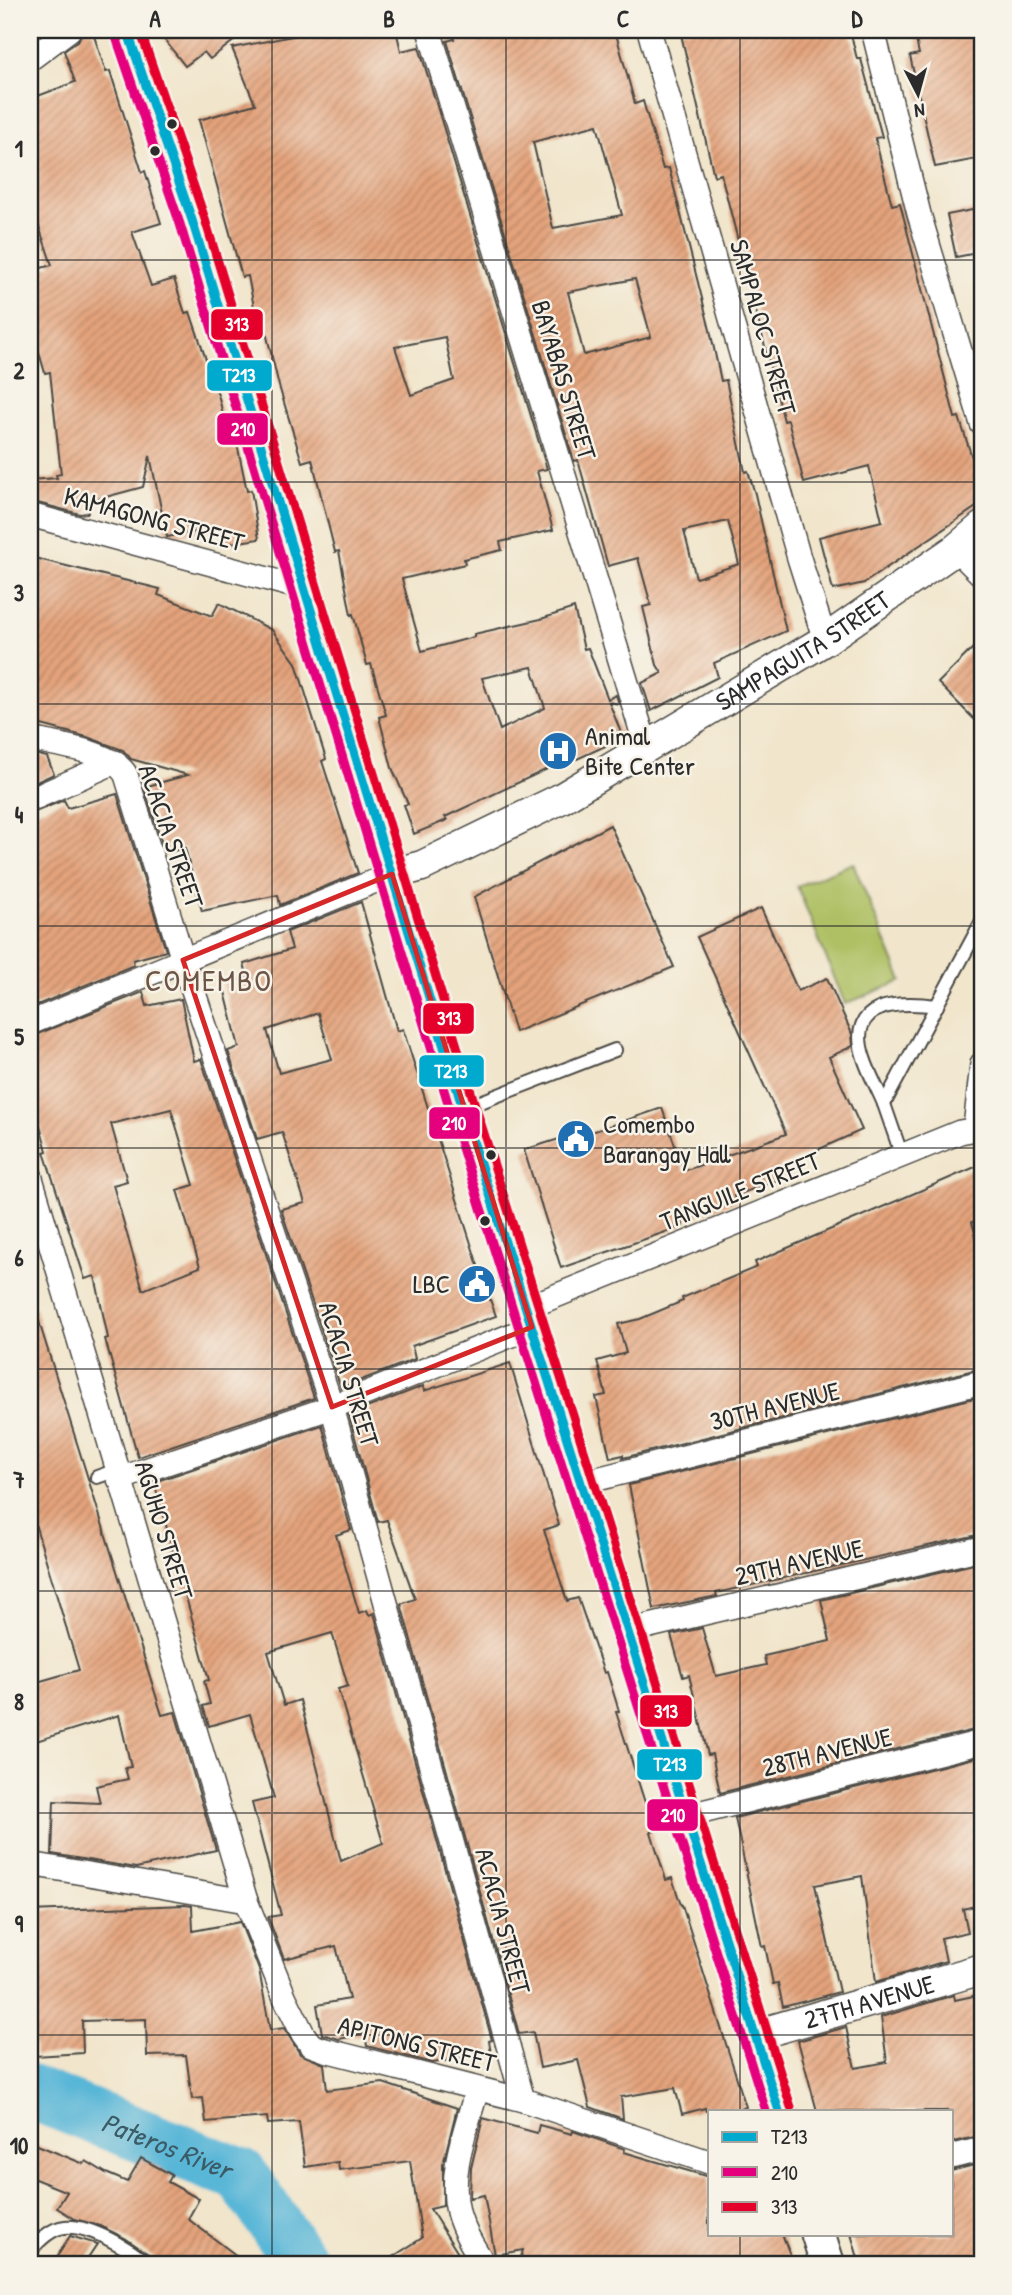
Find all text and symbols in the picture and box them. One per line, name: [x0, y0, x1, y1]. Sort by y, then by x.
text: A: [149, 3, 161, 34]
text: B: [383, 3, 395, 34]
text: C: [617, 3, 629, 34]
text: D: [852, 3, 864, 34]
north arrow: [883, 60, 953, 130]
text: N: [913, 97, 926, 124]
unlabelled marker: [165, 117, 179, 131]
text: 1: [15, 133, 23, 164]
unlabelled marker: [148, 144, 162, 158]
street label: SAMPALOC STREET: [722, 235, 805, 419]
street label: BAYABAS STREET: [524, 296, 606, 465]
line badge: 313: [210, 308, 264, 341]
text: 313: [225, 311, 249, 337]
text: 2: [14, 355, 25, 386]
line badge: T213: [206, 359, 273, 392]
text: T213: [221, 362, 256, 388]
line badge: 210: [216, 412, 269, 446]
text: 210: [231, 416, 256, 442]
street label: KAMAGONG STREET: [60, 478, 249, 560]
text: 3: [14, 577, 24, 608]
street label: SAMPAGUITA STREET: [709, 582, 897, 719]
place label: Animal Bite Center: [585, 718, 695, 783]
hospital icon: Animal Bite Center: [537, 730, 579, 772]
street label: ACACIA STREET: [131, 759, 213, 913]
text: 4: [15, 799, 24, 830]
district label: COMEMBO: [145, 960, 273, 1000]
line badge: 313: [422, 1002, 475, 1035]
text: 313: [437, 1005, 461, 1031]
text: 5: [14, 1021, 24, 1052]
line badge: T213: [418, 1054, 485, 1088]
text: T213: [433, 1058, 468, 1084]
line badge: 210: [428, 1106, 481, 1140]
place label: Comembo Barangay Hall: [603, 1106, 731, 1171]
text: 210: [442, 1110, 467, 1136]
public building icon: Comembo Barangay Hall: [555, 1118, 597, 1160]
street label: TANGUILE STREET: [655, 1142, 826, 1239]
unlabelled marker: [484, 1148, 498, 1162]
unlabelled marker: [478, 1214, 492, 1228]
text: 6: [14, 1242, 24, 1273]
public building icon: LBC: [456, 1263, 498, 1305]
place label: LBC: [413, 1266, 450, 1301]
street label: ACACIA STREET: [311, 1297, 388, 1451]
street label: 30TH AVENUE: [707, 1372, 844, 1438]
street label: AGUHO STREET: [127, 1456, 202, 1604]
text: 7: [12, 1464, 25, 1495]
street label: 29TH AVENUE: [731, 1530, 867, 1593]
text: 8: [14, 1686, 24, 1717]
line badge: 313: [639, 1694, 693, 1728]
text: 313: [654, 1698, 678, 1724]
street label: 28TH AVENUE: [759, 1718, 896, 1784]
line badge: T213: [636, 1748, 703, 1781]
text: T213: [652, 1751, 687, 1777]
line badge: 210: [646, 1798, 699, 1832]
text: 210: [661, 1802, 686, 1828]
street label: ACACIA STREET: [467, 1844, 540, 1999]
text: 9: [15, 1908, 24, 1939]
street label: 27TH AVENUE: [800, 1966, 939, 2037]
street label: APITONG STREET: [335, 2007, 500, 2080]
water label: Pateros River: [96, 2103, 240, 2190]
legend: [708, 2110, 953, 2236]
text: T213: [771, 2122, 808, 2151]
text: 10: [10, 2130, 28, 2161]
text: 210: [771, 2158, 798, 2187]
text: 313: [771, 2192, 797, 2221]

